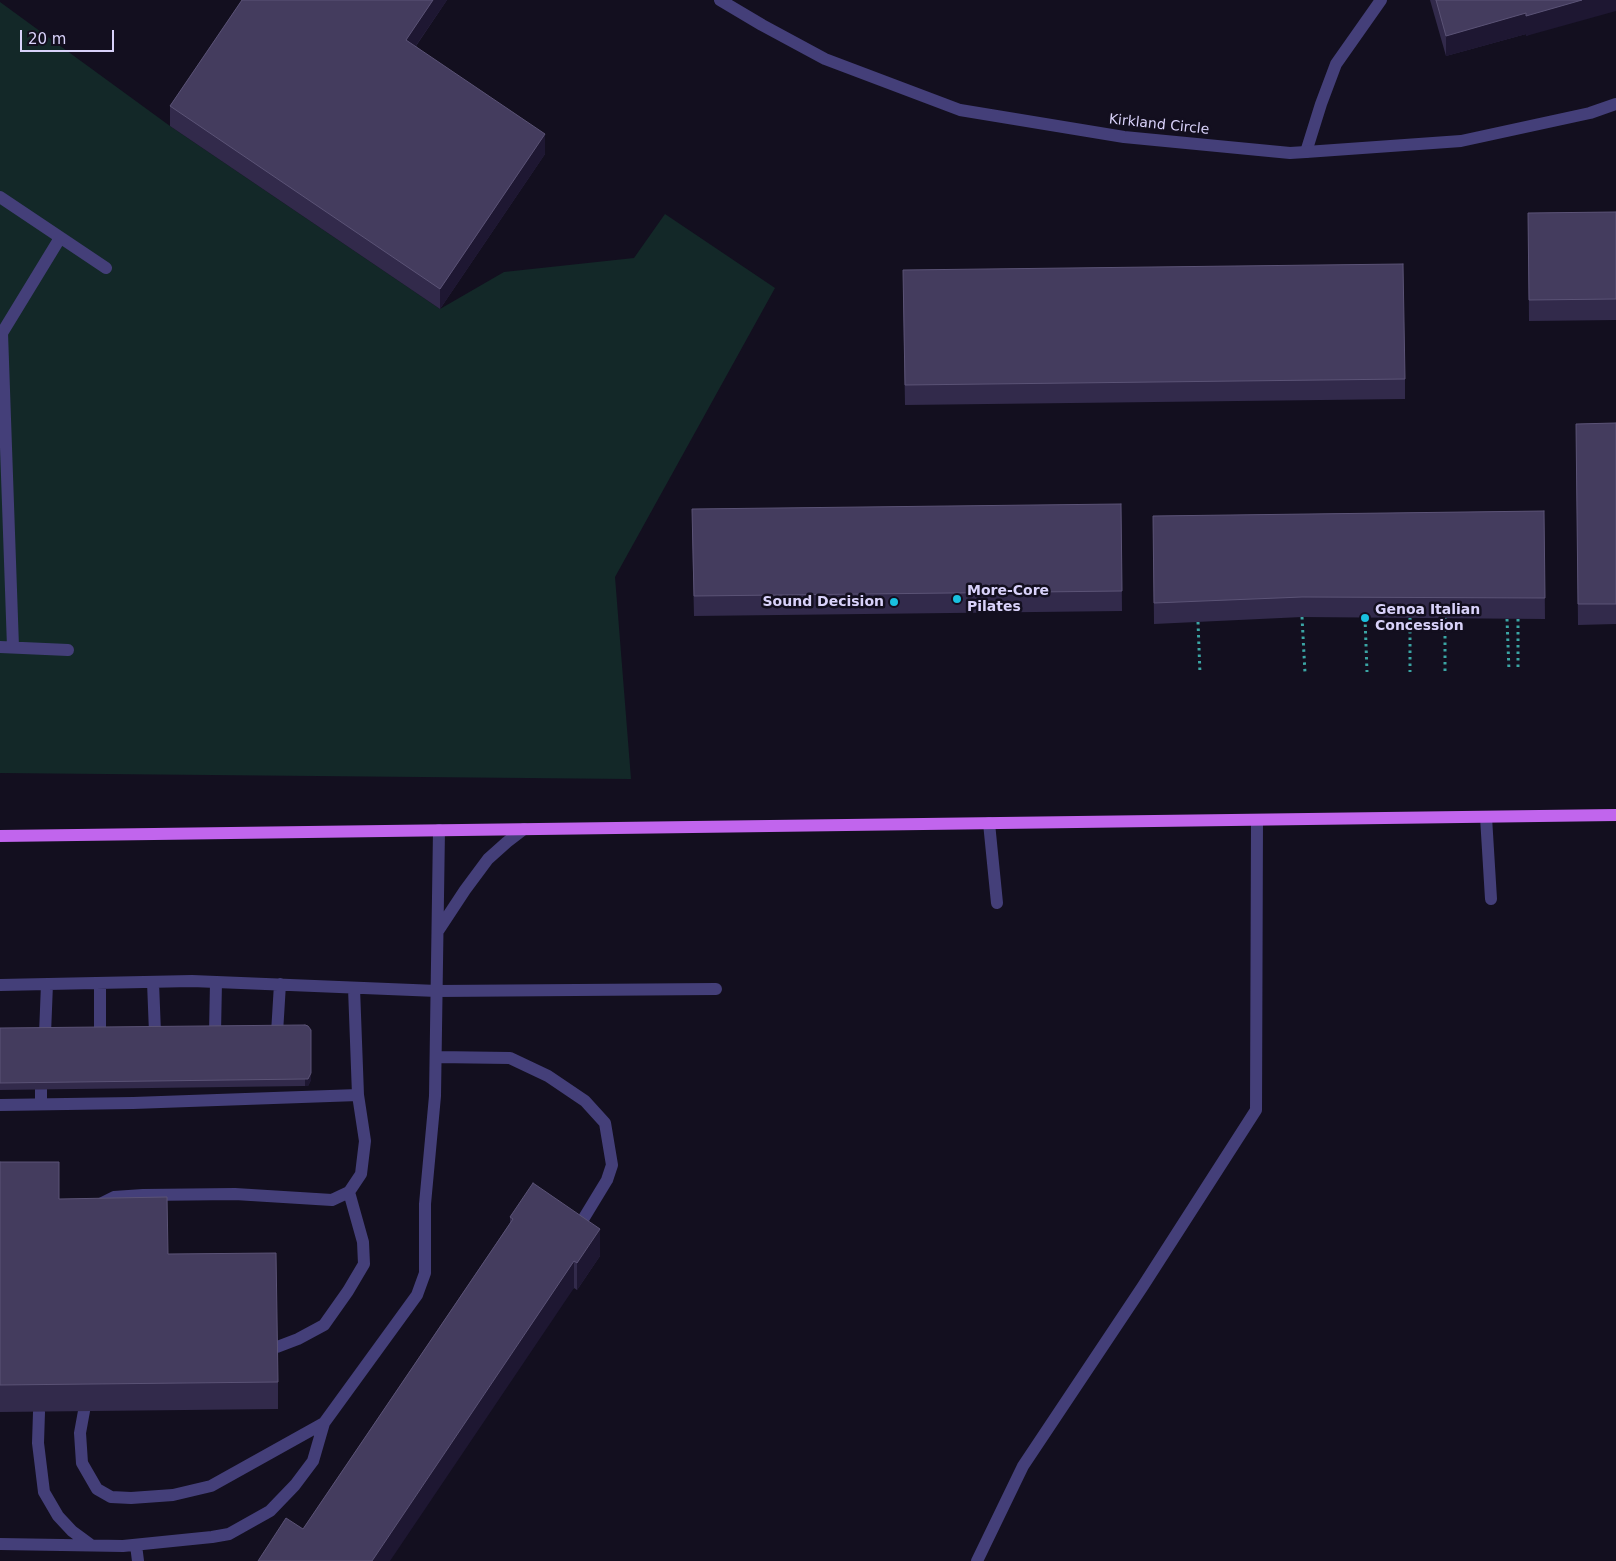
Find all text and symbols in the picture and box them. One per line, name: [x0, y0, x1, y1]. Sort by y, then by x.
scale bar: [22, 20, 116, 52]
text: 20 m: [28, 30, 66, 48]
street label: Kirkland Circle: [1108, 111, 1210, 139]
place label: More-Core Pilates: [967, 583, 1049, 616]
marker: More-Core Pilates: [951, 593, 963, 605]
place label: Sound Decision: [763, 594, 884, 610]
marker: Sound Decision: [888, 596, 900, 608]
place label: Genoa Italian Concession: [1375, 602, 1480, 634]
marker: Genoa Italian Concession: [1359, 612, 1371, 624]

